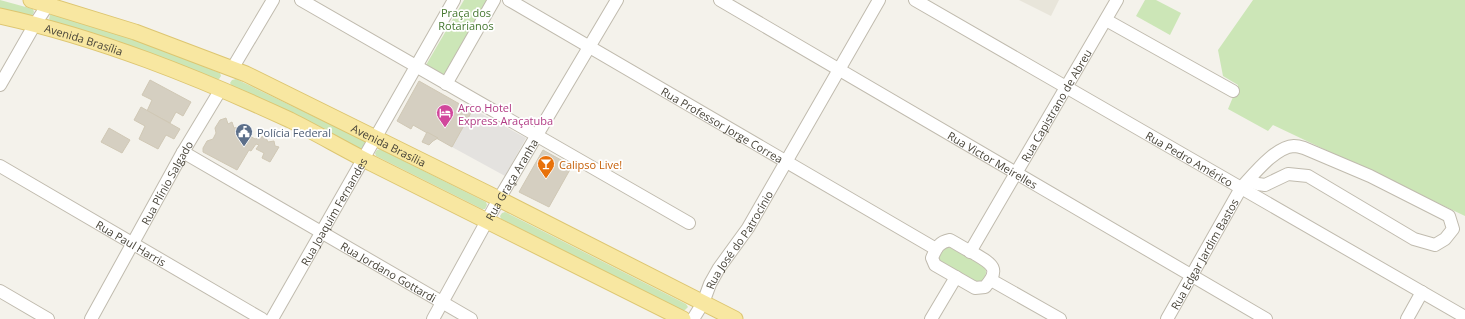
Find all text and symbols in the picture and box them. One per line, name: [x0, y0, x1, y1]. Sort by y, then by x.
park label: Praça dos Rotarianos: [438, 5, 494, 33]
street label: Avenida Brasília: [43, 20, 125, 58]
street label: Rua Capistrano de Abreu: [1017, 46, 1094, 164]
street label: Rua Professor Jorge Correa: [659, 83, 786, 166]
place label: Arco Hotel Express Araçatuba: [458, 100, 553, 128]
hotel icon: Arco Hotel Express Araçatuba: [435, 103, 455, 128]
street label: Avenida Brasília: [349, 120, 429, 169]
public building icon: Polícia Federal: [234, 122, 254, 147]
place label: Polícia Federal: [257, 125, 331, 140]
street label: Rua Victor Meirelles: [945, 127, 1041, 192]
street label: Rua Pedro Américo: [1143, 127, 1236, 190]
street label: Rua Graça Aranha: [481, 136, 541, 223]
street label: Rua Plínio Salgado: [137, 137, 196, 227]
bar icon: Calipso Live!: [536, 154, 556, 179]
street label: Rua Joaquim Fernandes: [297, 155, 370, 268]
place label: Calipso Live!: [559, 157, 622, 172]
street label: Rua José do Patrocínio: [701, 187, 776, 291]
street label: Rua Edgar Jardim Bastos: [1167, 195, 1241, 312]
street label: Rua Paul Harris: [93, 216, 169, 269]
street label: Rua Jordano Gottardi: [338, 238, 440, 305]

